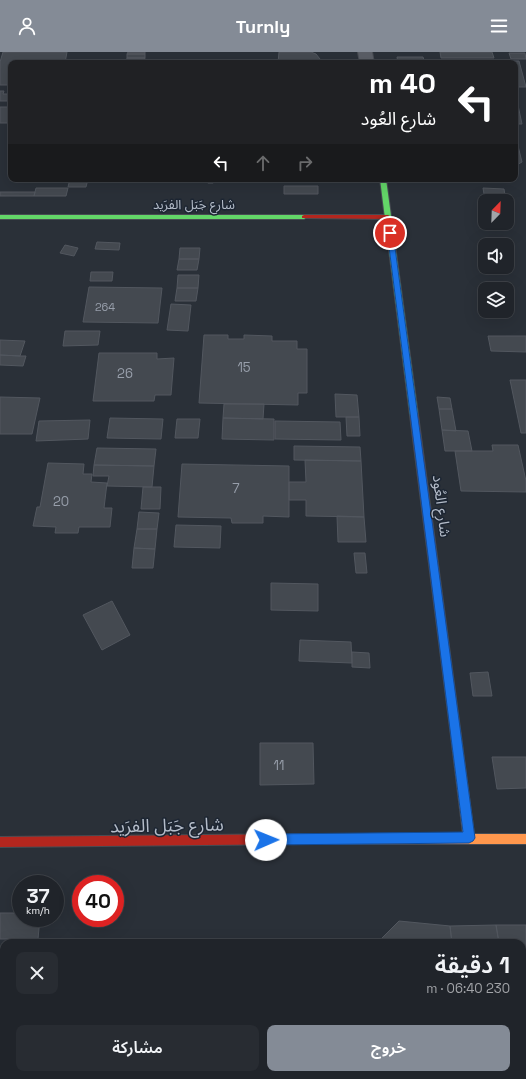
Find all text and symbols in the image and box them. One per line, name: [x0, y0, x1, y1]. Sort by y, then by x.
icon: person: [16, 15, 38, 37]
text: Turnly: [236, 15, 290, 38]
icon: menu: [488, 15, 510, 37]
text: 40 m: [369, 65, 436, 101]
icon: left: [450, 76, 502, 128]
text: شارع العُود: [361, 107, 436, 130]
icon: left: [210, 152, 232, 174]
icon: ahead: [252, 152, 274, 174]
icon: right: [294, 152, 316, 174]
north arrow: [478, 194, 514, 230]
map controls: [478, 194, 514, 318]
street label: شارع جَبَل الفرَيد: [153, 196, 235, 215]
pin: [373, 216, 407, 250]
icon: arrive: [379, 222, 401, 244]
button: sound: [478, 238, 514, 274]
button: layers: [478, 282, 514, 318]
house number: 264: [95, 300, 115, 314]
house number: 15: [237, 359, 251, 376]
house number: 26: [117, 365, 133, 382]
street label: شارع العُود: [426, 474, 455, 539]
house number: 7: [232, 480, 240, 497]
house number: 20: [53, 493, 69, 510]
house number: 11: [274, 757, 284, 774]
street label: شارع جَبَل الفرَيد: [110, 813, 224, 840]
position arrow: [245, 819, 287, 861]
speed limit sign: 40: [72, 875, 124, 927]
text: 37: [26, 883, 50, 909]
text: km/h: [26, 904, 50, 917]
text: 1 دقيقة: [435, 949, 510, 980]
button: close: [16, 952, 58, 994]
text: 230 m · 06:40: [426, 980, 510, 997]
button: مشاركة: [16, 1025, 259, 1071]
button: خروج: [267, 1025, 510, 1071]

